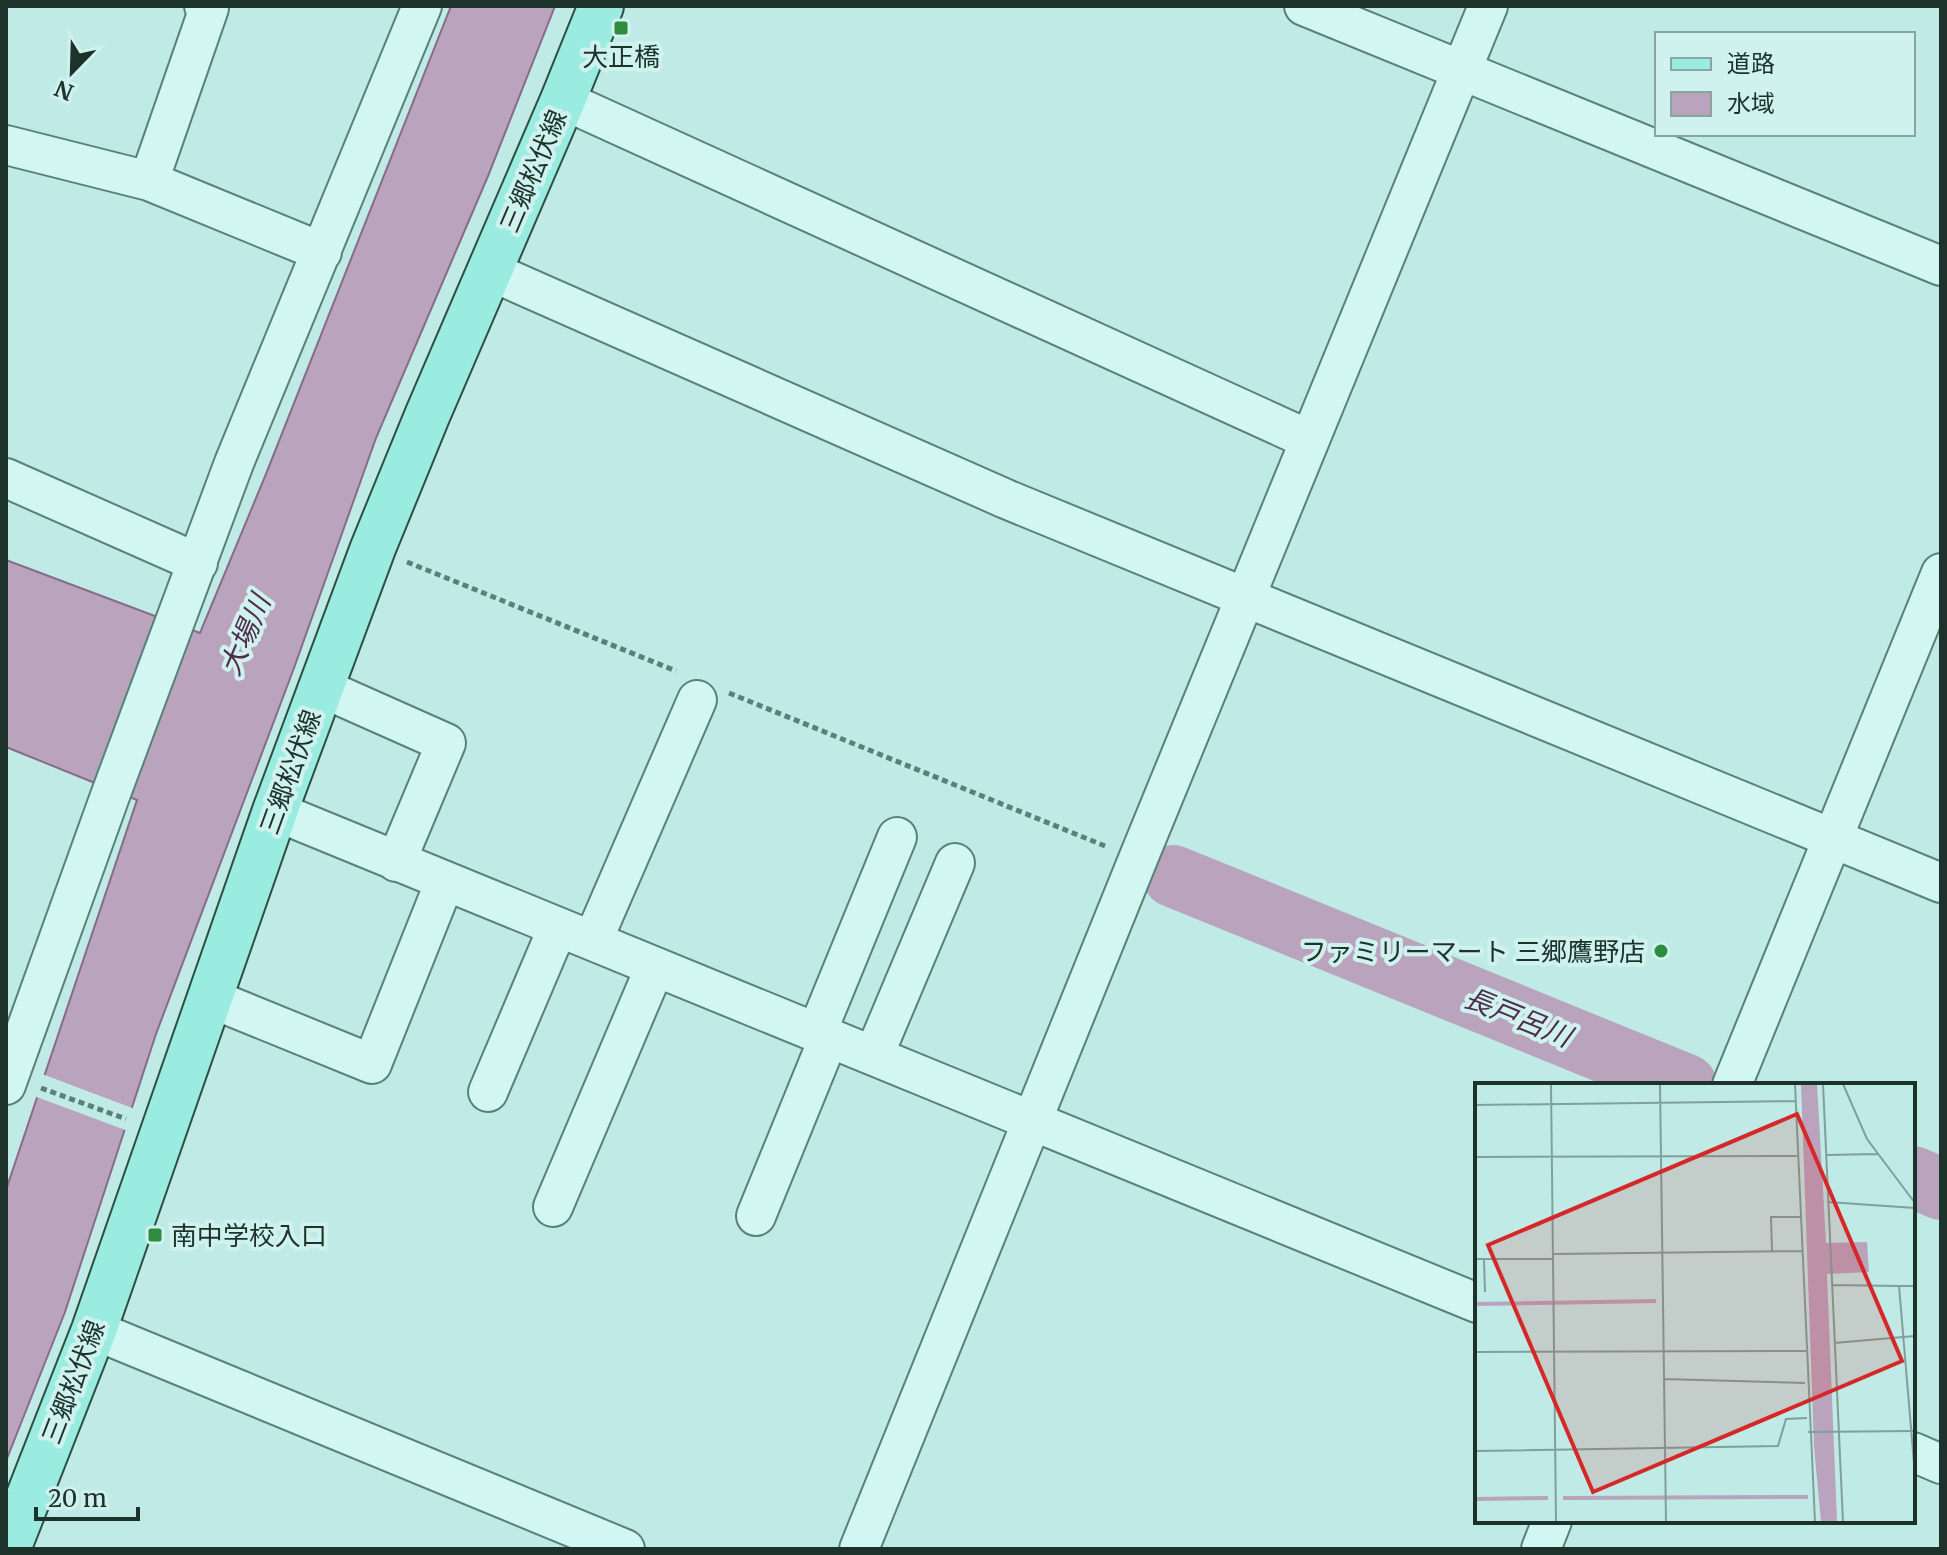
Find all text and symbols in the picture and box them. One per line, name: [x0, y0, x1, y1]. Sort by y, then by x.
marker: 大正橋: [612, 19, 630, 37]
north arrow: [32, 32, 112, 112]
legend: [1655, 32, 1915, 136]
place label: 大正橋: [582, 40, 660, 73]
text: 道路: [1727, 48, 1775, 79]
text: N: [50, 74, 78, 107]
text: 水域: [1727, 88, 1775, 119]
street label: 三郷松伏線: [492, 105, 574, 237]
water label: 大場川: [212, 587, 279, 681]
street label: 三郷松伏線: [252, 705, 328, 839]
place label: ファミリーマート 三郷鷹野店: [1301, 935, 1645, 968]
marker: ファミリーマート 三郷鷹野店: [1652, 942, 1670, 960]
water label: 長戸呂川: [1459, 979, 1579, 1056]
inset map: [1475, 1083, 1915, 1523]
place label: 南中学校入口: [171, 1219, 327, 1252]
marker: 南中学校入口: [146, 1226, 164, 1244]
street label: 三郷松伏線: [34, 1315, 112, 1449]
scale bar: [36, 1471, 138, 1521]
text: 20 m: [48, 1483, 107, 1514]

